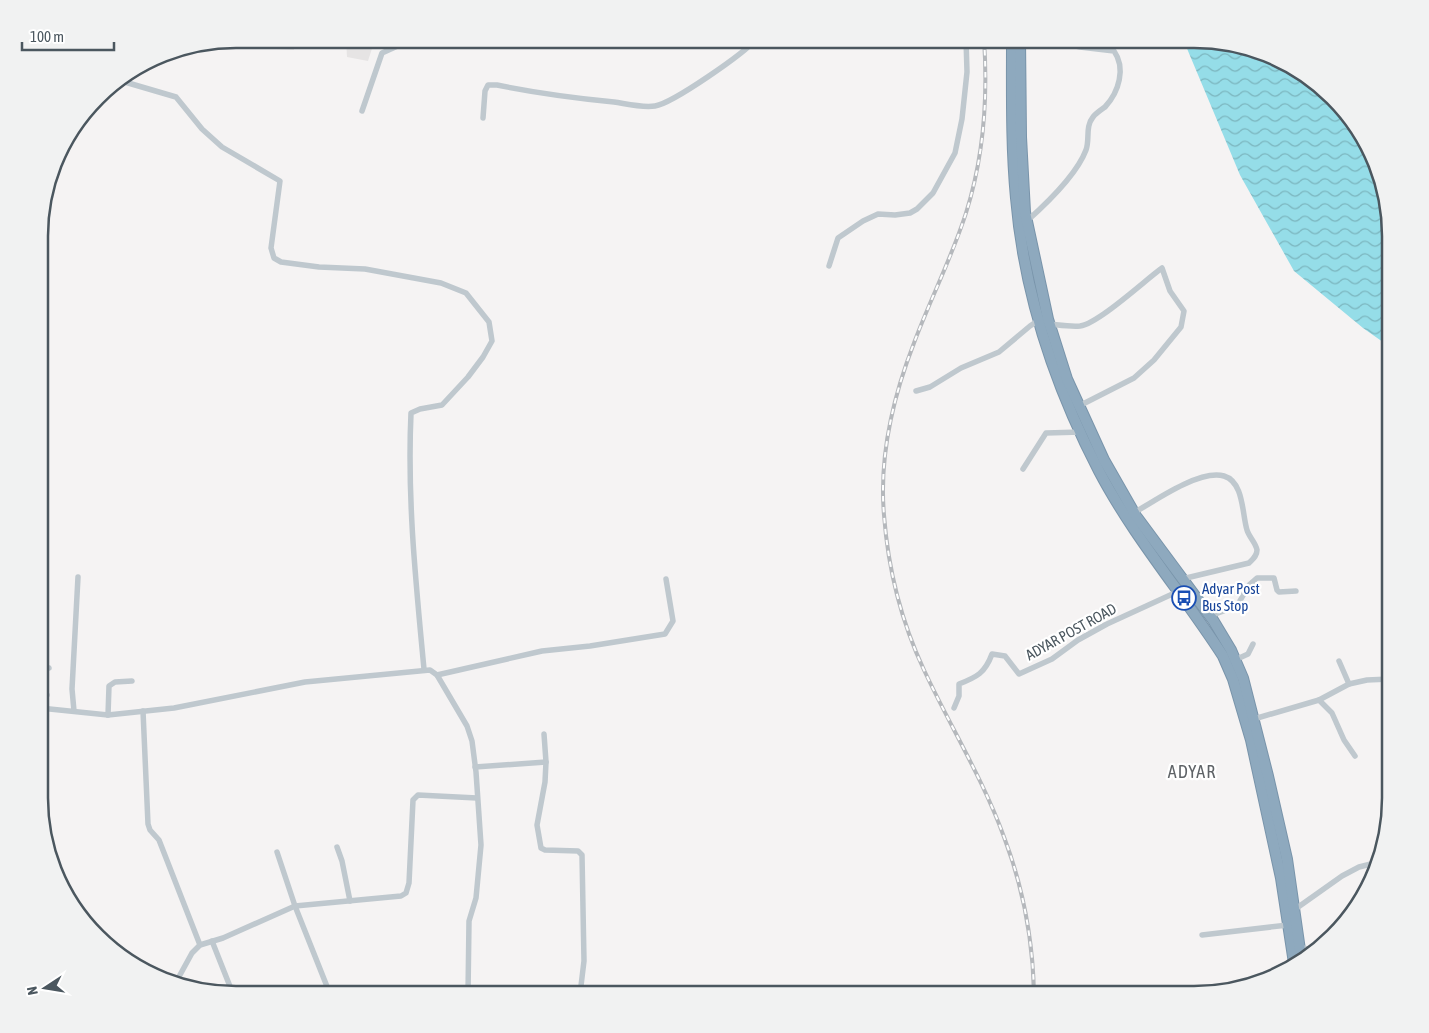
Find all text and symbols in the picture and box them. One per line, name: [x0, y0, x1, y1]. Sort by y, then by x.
scale bar: [22, 20, 115, 52]
text: 100 m: [30, 28, 64, 45]
place label: Adyar Post Bus Stop: [1202, 580, 1260, 614]
bus stop icon: Adyar Post Bus Stop: [1171, 585, 1197, 611]
street label: ADYAR POST ROAD: [1022, 600, 1119, 663]
district label: ADYAR: [1168, 761, 1216, 782]
north arrow: [20, 963, 70, 1013]
text: N: [24, 985, 41, 996]

